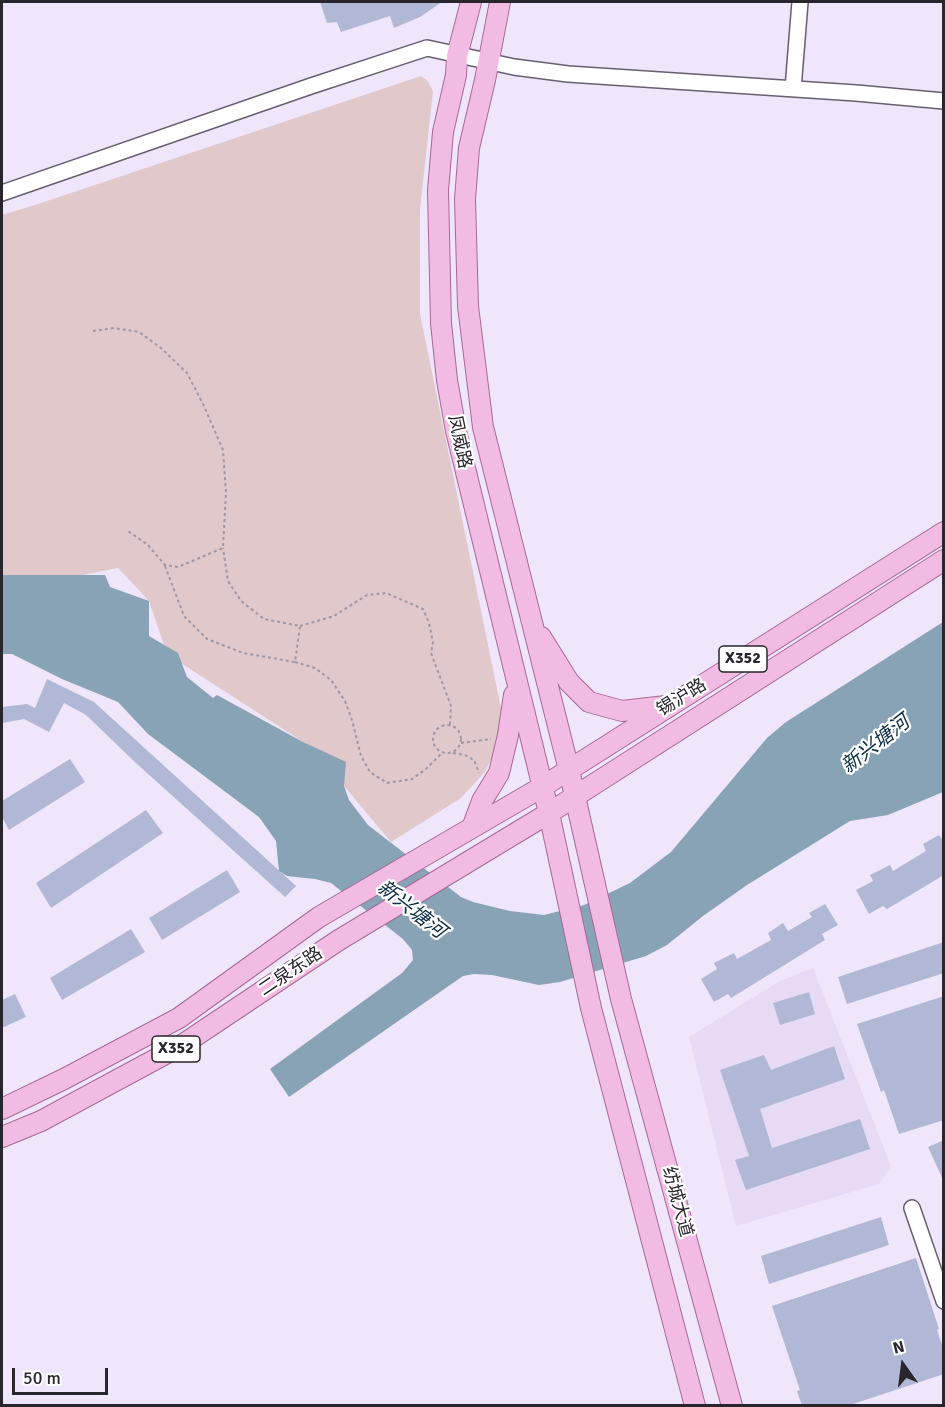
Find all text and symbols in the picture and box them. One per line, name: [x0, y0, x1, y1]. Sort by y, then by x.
street label: 凤威路: [443, 413, 475, 471]
road number: X352: [719, 646, 767, 672]
street label: 锡沪路: [653, 675, 711, 721]
water label: 新兴塘河: [837, 711, 915, 779]
water label: 新兴塘河: [372, 876, 450, 944]
street label: 二泉东路: [255, 943, 327, 1001]
road number: X352: [152, 1036, 200, 1062]
street label: 纺城大道: [657, 1164, 697, 1240]
north arrow: [873, 1335, 933, 1395]
text: N: [891, 1336, 906, 1359]
scale bar: [15, 1356, 111, 1394]
text: 50 m: [23, 1367, 61, 1389]

